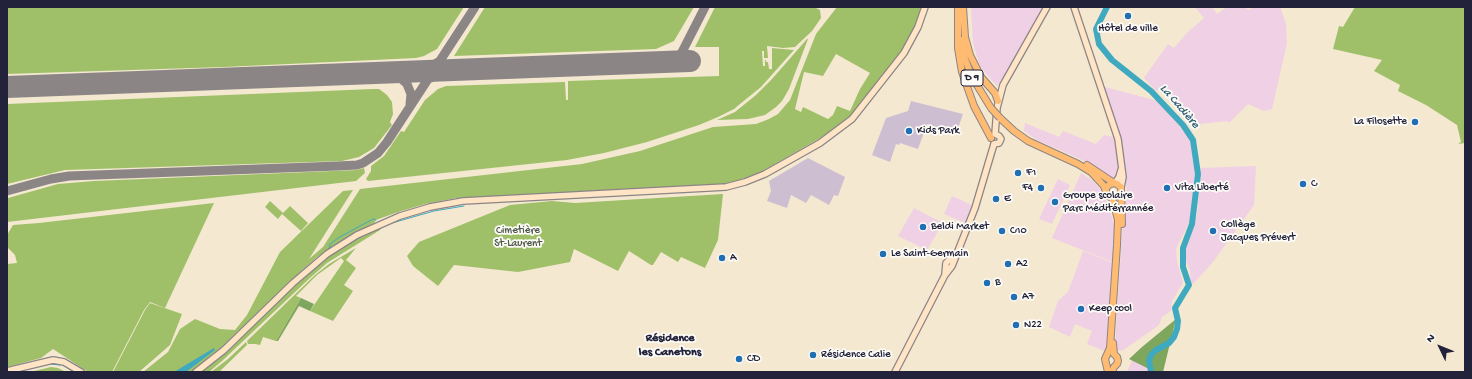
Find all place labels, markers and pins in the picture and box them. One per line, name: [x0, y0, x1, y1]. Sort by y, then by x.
marker: Hôtel de ville: [1123, 11, 1133, 21]
place label: Hôtel de ville: [1098, 22, 1158, 36]
place label: La Filosette: [1354, 115, 1407, 129]
marker: La Filosette: [1410, 117, 1420, 127]
place label: Kids Park: [917, 124, 960, 138]
marker: Kids Park: [904, 126, 914, 136]
place label: F1: [1026, 166, 1036, 180]
marker: F1: [1013, 168, 1023, 178]
place label: C: [1311, 177, 1317, 191]
marker: C: [1298, 179, 1308, 189]
place label: F4: [1022, 181, 1033, 195]
place label: Vita Liberté: [1175, 181, 1229, 195]
marker: F4: [1036, 183, 1046, 193]
marker: Vita Liberté: [1162, 183, 1172, 193]
place label: Groupe scolaire Parc Méditérrannée: [1063, 189, 1153, 215]
place label: E: [1004, 192, 1011, 206]
marker: E: [991, 194, 1001, 204]
marker: Groupe scolaire Parc Méditérrannée: [1050, 197, 1060, 207]
place label: Collège Jacques Prévert: [1221, 218, 1295, 244]
place label: Beldi Market: [931, 220, 989, 234]
marker: Beldi Market: [918, 222, 928, 232]
place label: C10: [1010, 224, 1027, 238]
marker: C10: [997, 226, 1007, 236]
marker: Collège Jacques Prévert: [1208, 226, 1218, 236]
place label: Le Saint-Germain: [891, 247, 968, 261]
marker: Le Saint-Germain: [878, 249, 888, 259]
place label: A: [730, 251, 736, 265]
marker: A: [717, 253, 727, 263]
place label: A2: [1016, 257, 1028, 271]
marker: A2: [1003, 259, 1013, 269]
place label: B: [995, 276, 1001, 290]
marker: B: [982, 278, 992, 288]
place label: A7: [1022, 290, 1034, 304]
marker: A7: [1009, 292, 1019, 302]
place label: Keep cool: [1089, 302, 1132, 316]
marker: Keep cool: [1076, 304, 1086, 314]
place label: N22: [1024, 318, 1042, 332]
marker: N22: [1011, 320, 1021, 330]
place label: Résidence Calie: [821, 348, 891, 362]
marker: Résidence Calie: [808, 350, 818, 360]
place label: CD: [747, 352, 760, 366]
marker: CD: [734, 354, 744, 364]

